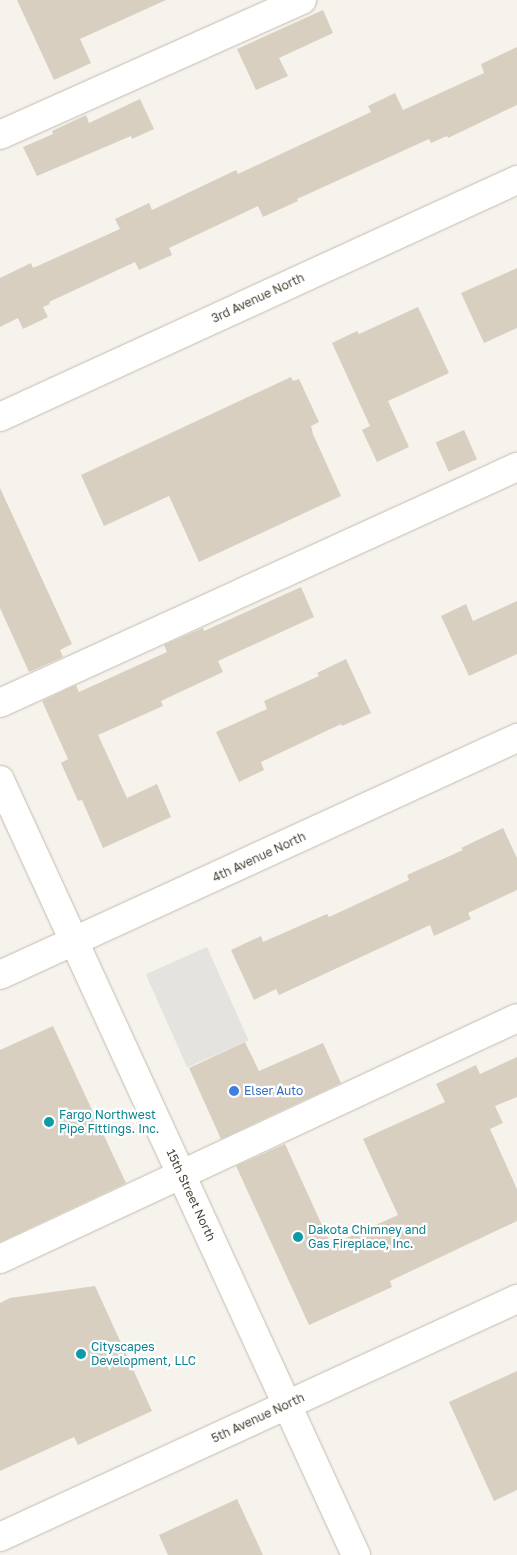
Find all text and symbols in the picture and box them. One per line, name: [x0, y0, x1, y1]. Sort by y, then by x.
street label: 3rd Avenue North: [209, 270, 307, 326]
street label: 4th Avenue North: [210, 829, 308, 885]
place label: Elser Auto: [244, 1084, 303, 1098]
marker: Elser Auto: [228, 1085, 240, 1097]
place label: Fargo Northwest Pipe Fittings. Inc.: [59, 1108, 159, 1136]
marker: Fargo Northwest Pipe Fittings. Inc.: [43, 1116, 55, 1128]
street label: 15th Street North: [163, 1147, 219, 1243]
place label: Dakota Chimney and Gas Fireplace, Inc.: [308, 1223, 426, 1251]
marker: Dakota Chimney and Gas Fireplace, Inc.: [292, 1231, 304, 1243]
place label: Cityscapes Development, LLC: [91, 1340, 196, 1368]
marker: Cityscapes Development, LLC: [75, 1348, 87, 1360]
street label: 5th Avenue North: [209, 1390, 307, 1446]

